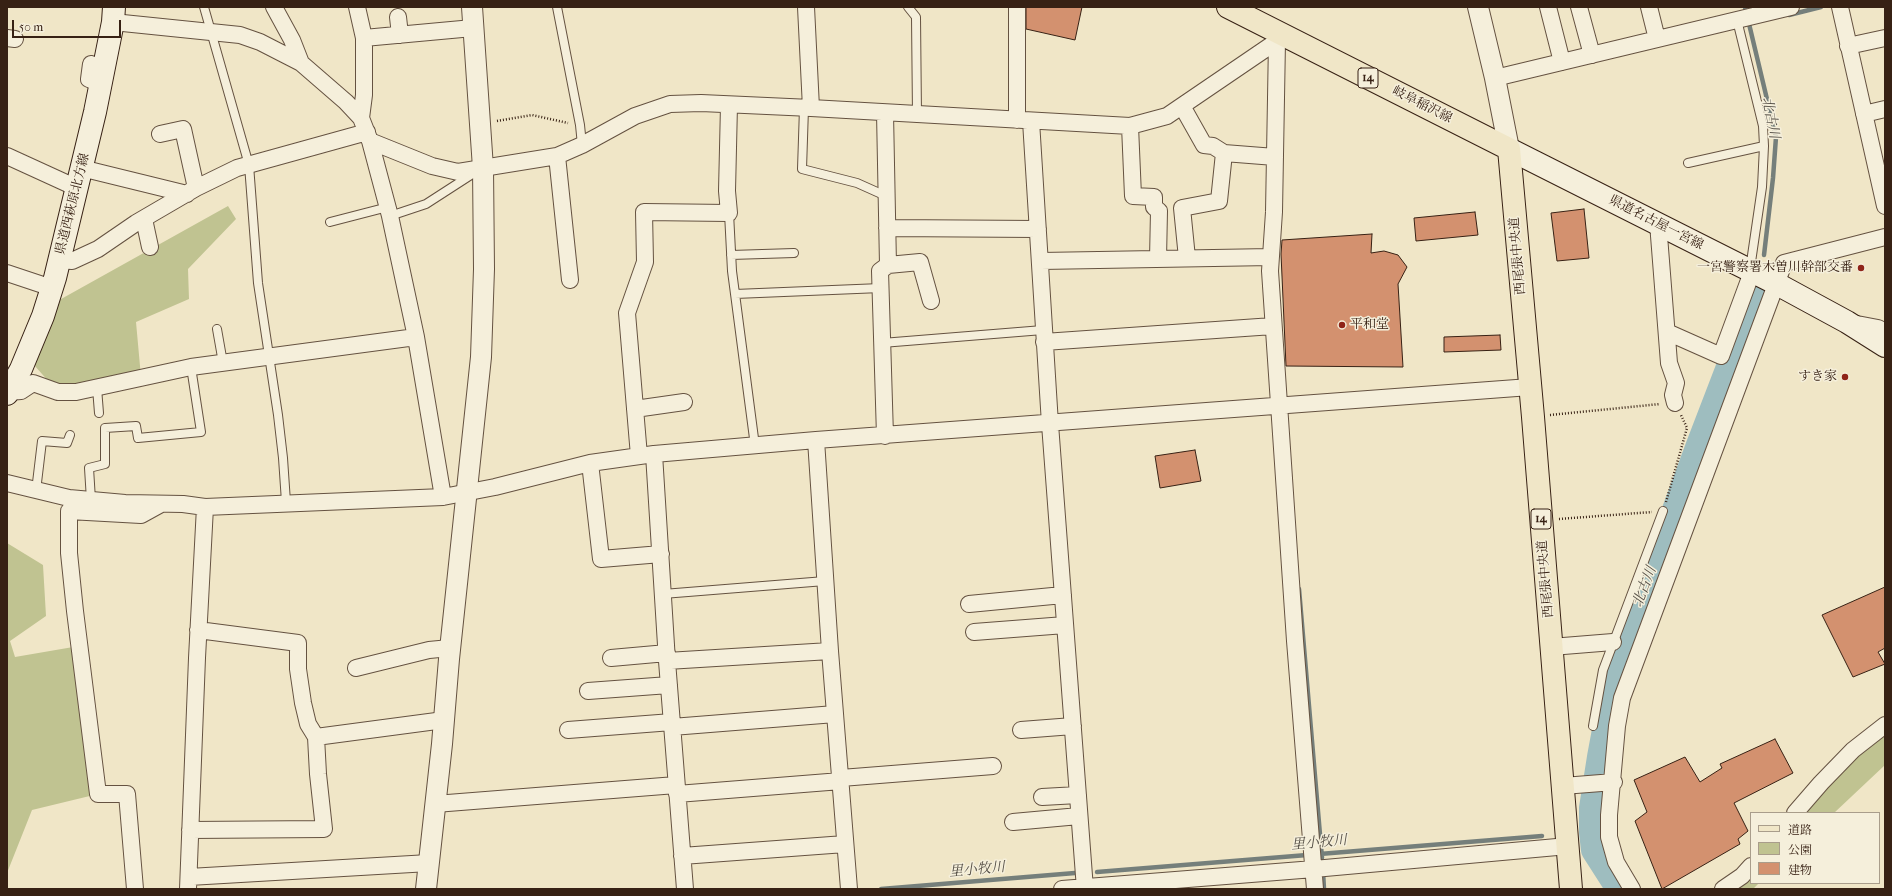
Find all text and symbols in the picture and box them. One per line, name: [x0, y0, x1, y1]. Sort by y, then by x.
scale bar: [14, 12, 123, 38]
text: 50 m: [19, 20, 43, 34]
road number: 14: [1358, 68, 1378, 88]
street label: 岐阜稲沢線: [1390, 83, 1454, 127]
water label: 北古川: [1758, 96, 1782, 140]
street label: 県道西萩原北方線: [53, 152, 93, 256]
street label: 県道名古屋一宮線: [1606, 192, 1706, 254]
street label: 西尾張中央道: [1507, 216, 1529, 296]
place label: 一宮警察署木曽川幹部交番: [1697, 260, 1853, 276]
marker: 一宮警察署木曽川幹部交番: [1856, 263, 1866, 273]
place label: 平和堂: [1350, 317, 1389, 333]
marker: 平和堂: [1337, 320, 1347, 330]
place label: すき家: [1798, 369, 1837, 385]
marker: すき家: [1840, 372, 1850, 382]
road number: 14: [1531, 509, 1551, 529]
street label: 西尾張中央道: [1535, 539, 1557, 619]
water label: 北古川: [1630, 564, 1660, 610]
legend: [1750, 812, 1880, 884]
text: 道路: [1788, 823, 1812, 837]
water label: 里小牧川: [1290, 832, 1348, 854]
text: 公園: [1788, 843, 1812, 857]
water label: 里小牧川: [948, 859, 1006, 881]
text: 建物: [1788, 863, 1812, 877]

